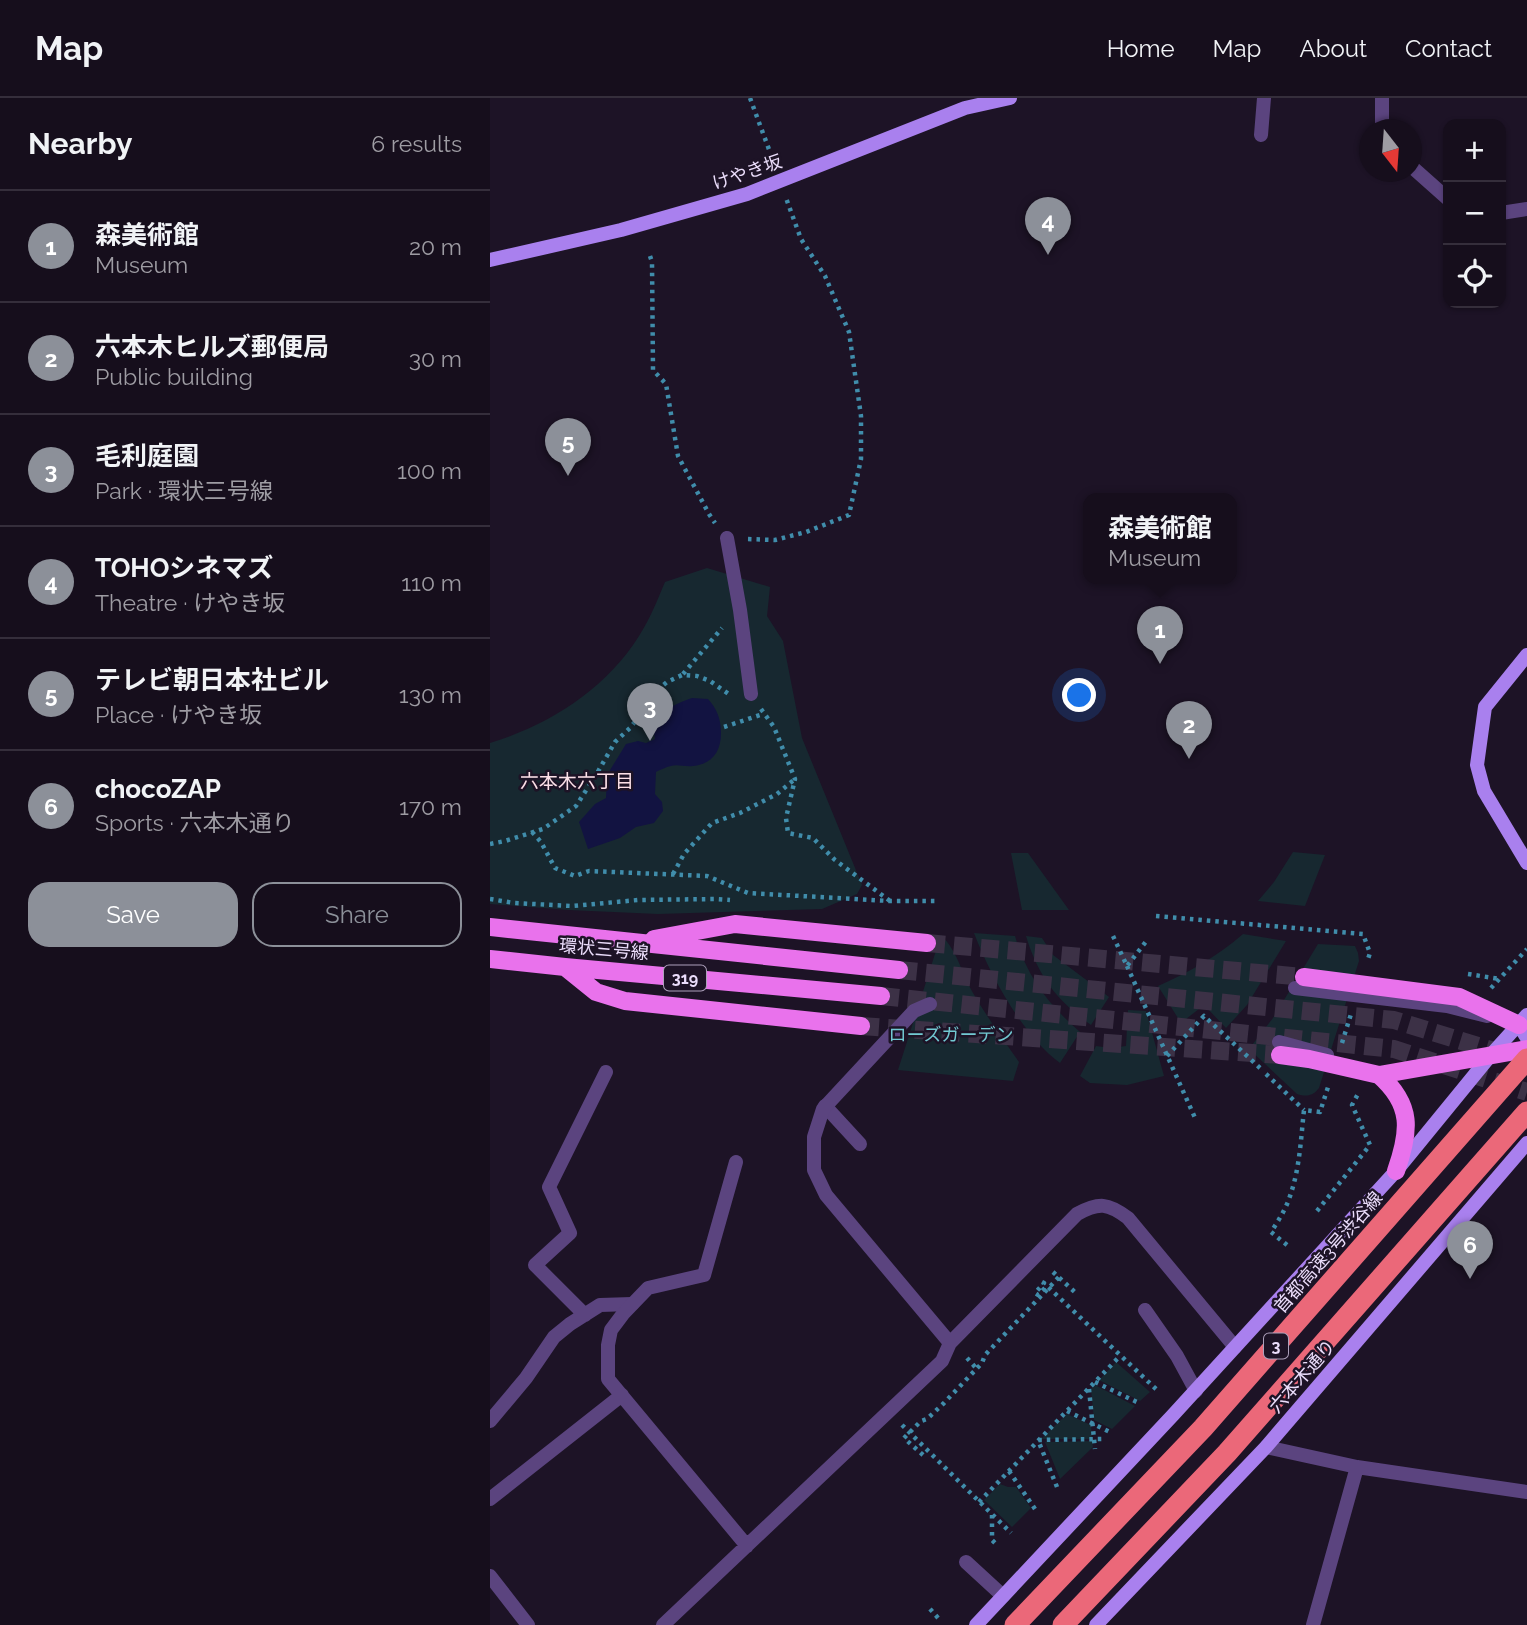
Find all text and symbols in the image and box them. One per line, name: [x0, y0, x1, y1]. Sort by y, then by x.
text: Map: [35, 29, 103, 68]
text: Home: [1107, 34, 1175, 63]
text: Map: [1213, 34, 1261, 63]
text: About: [1299, 34, 1367, 63]
text: Contact: [1405, 34, 1492, 63]
north arrow: [1359, 119, 1422, 182]
map controls: [1443, 119, 1506, 308]
button: +: [1443, 119, 1506, 182]
text: Nearby: [28, 126, 132, 161]
text: 6 results: [371, 130, 462, 157]
street label: けやき坂: [710, 150, 784, 194]
button: −: [1443, 182, 1506, 245]
pin: 4: [1025, 197, 1071, 255]
text: 森美術館: [95, 220, 199, 250]
text: 1: [45, 233, 57, 260]
text: 20 m: [409, 233, 462, 260]
button: locate: [1443, 245, 1506, 308]
text: Museum: [95, 251, 188, 278]
text: 六本木ヒルズ郵便局: [95, 332, 329, 362]
text: 2: [45, 345, 57, 372]
text: 30 m: [409, 345, 462, 372]
text: Public building: [95, 363, 253, 390]
pin: 5: [545, 418, 591, 476]
text: 毛利庭園: [95, 441, 199, 471]
text: 3: [45, 457, 57, 484]
text: 100 m: [397, 457, 462, 484]
text: Park · 環状三号線: [95, 477, 273, 504]
popup: [1083, 493, 1237, 584]
text: 森美術館: [1108, 513, 1212, 543]
text: Museum: [1108, 544, 1201, 571]
text: TOHOシネマズ: [95, 553, 273, 583]
text: 4: [44, 569, 58, 596]
text: 110 m: [401, 569, 462, 596]
text: Theatre · けやき坂: [95, 589, 285, 616]
pin: 1: [1137, 606, 1183, 664]
text: テレビ朝日本社ビル: [95, 665, 329, 695]
your location: [1062, 678, 1096, 712]
text: 5: [45, 681, 57, 708]
text: 130 m: [399, 681, 462, 708]
pin: 3: [627, 683, 673, 741]
text: Place · けやき坂: [95, 701, 262, 728]
pin: 2: [1166, 701, 1212, 759]
district label: 六本木六丁目: [520, 770, 634, 792]
text: chocoZAP: [95, 774, 221, 804]
text: 6: [44, 793, 58, 820]
text: 170 m: [399, 793, 462, 820]
text: Sports · 六本木通り: [95, 809, 295, 836]
button: Save: [28, 882, 238, 947]
button: Share: [252, 882, 462, 947]
street label: 環状三号線: [558, 935, 650, 963]
road number: 319: [664, 965, 706, 990]
park label: ローズガーデン: [888, 1024, 1014, 1045]
street label: 首都高速3号渋谷線: [1270, 1187, 1386, 1317]
pin: 6: [1447, 1221, 1493, 1279]
road number: 3: [1264, 1334, 1288, 1358]
street label: 六本木通り: [1265, 1335, 1339, 1417]

